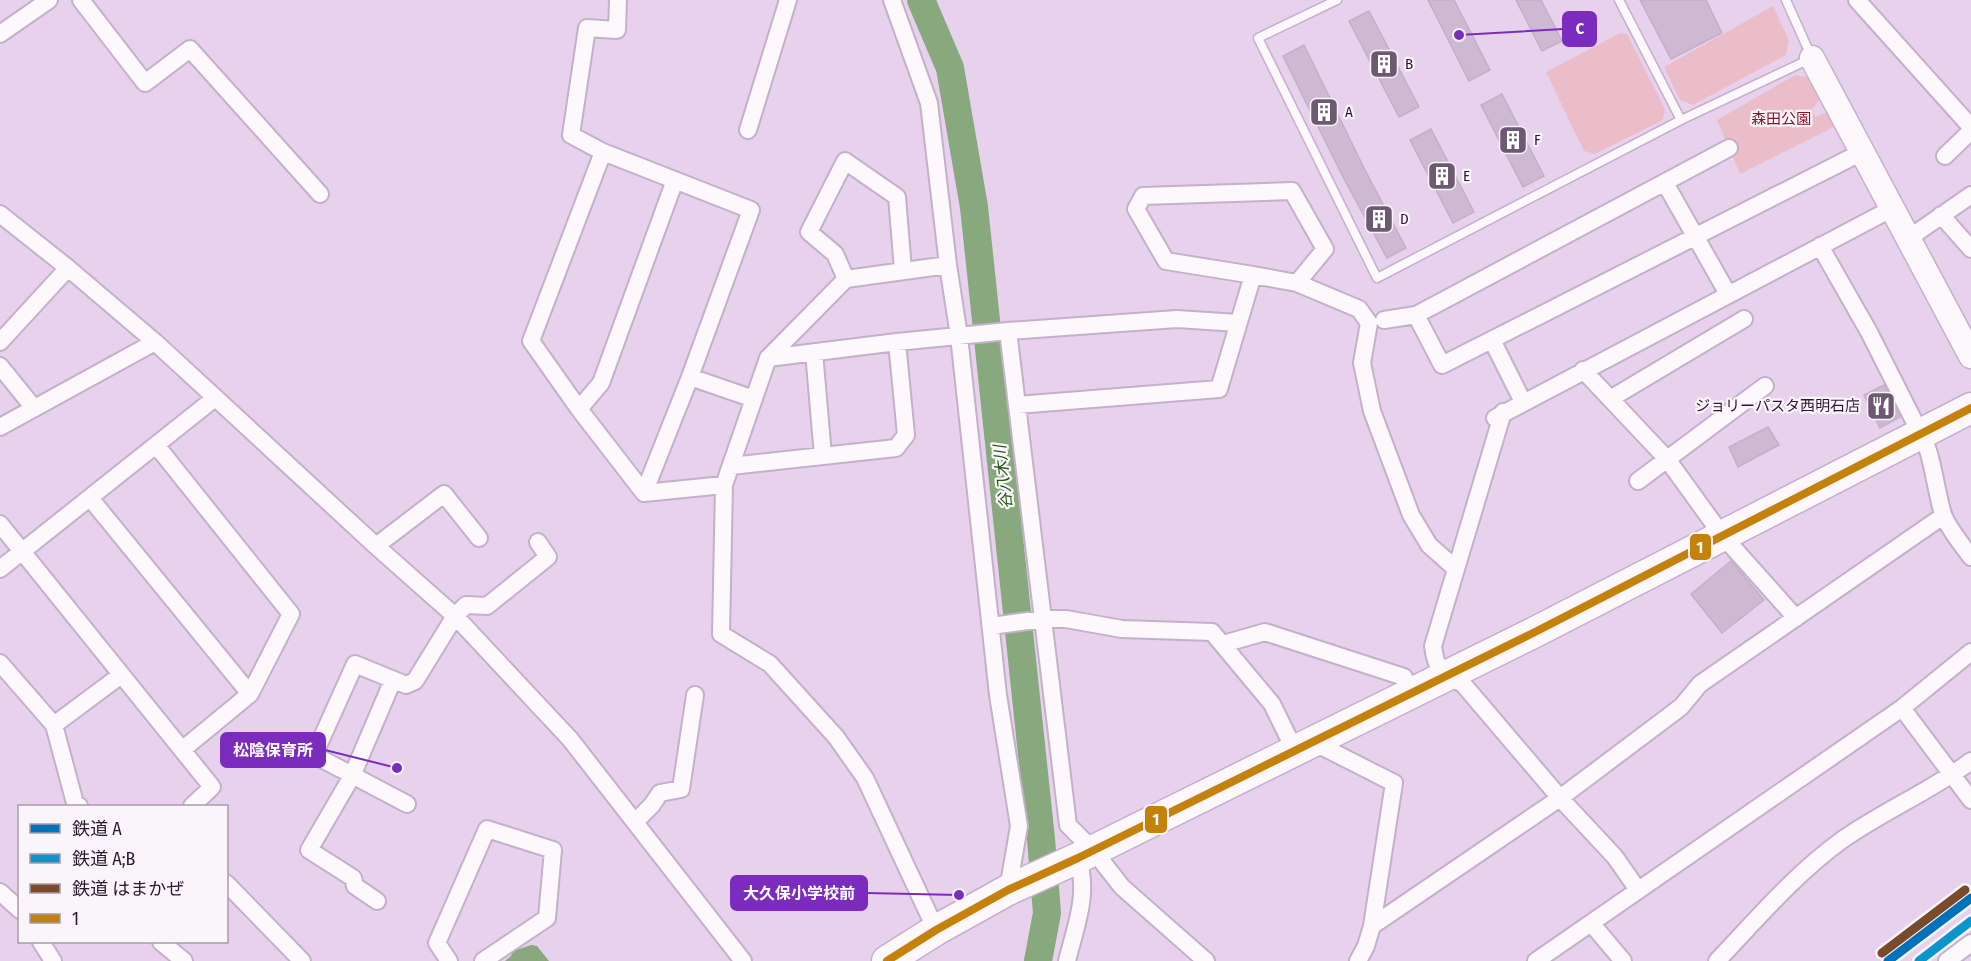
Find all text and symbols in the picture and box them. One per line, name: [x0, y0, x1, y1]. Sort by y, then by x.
callout: C: [1563, 12, 1596, 46]
text: C: [1576, 19, 1585, 38]
building icon: B: [1368, 48, 1400, 80]
place label: B: [1405, 55, 1413, 73]
building icon: A: [1308, 96, 1340, 128]
place label: A: [1345, 103, 1353, 121]
park label: 森田公園: [1751, 110, 1811, 128]
building icon: F: [1497, 124, 1529, 156]
place label: F: [1534, 131, 1541, 149]
building icon: E: [1426, 160, 1458, 192]
place label: E: [1463, 167, 1470, 185]
building icon: D: [1363, 203, 1395, 235]
place label: D: [1400, 210, 1409, 228]
restaurant icon: ジョリーパスタ西明石店: [1865, 390, 1897, 422]
place label: ジョリーパスタ西明石店: [1695, 397, 1860, 415]
water label: 谷八木川: [990, 442, 1016, 510]
line badge: 1: [1689, 533, 1712, 561]
text: 1: [1697, 538, 1703, 557]
callout: 松陰保育所: [221, 733, 325, 767]
text: 松陰保育所: [233, 741, 313, 760]
legend: [18, 805, 228, 943]
line badge: 1: [1144, 805, 1168, 834]
text: 1: [1153, 810, 1159, 829]
text: 鉄道 A: [72, 818, 122, 840]
text: 鉄道 A;B: [72, 848, 136, 870]
callout: 大久保小学校前: [731, 876, 867, 910]
text: 鉄道 はまかぜ: [72, 878, 184, 900]
text: 大久保小学校前: [743, 884, 855, 903]
text: 1: [72, 908, 79, 930]

